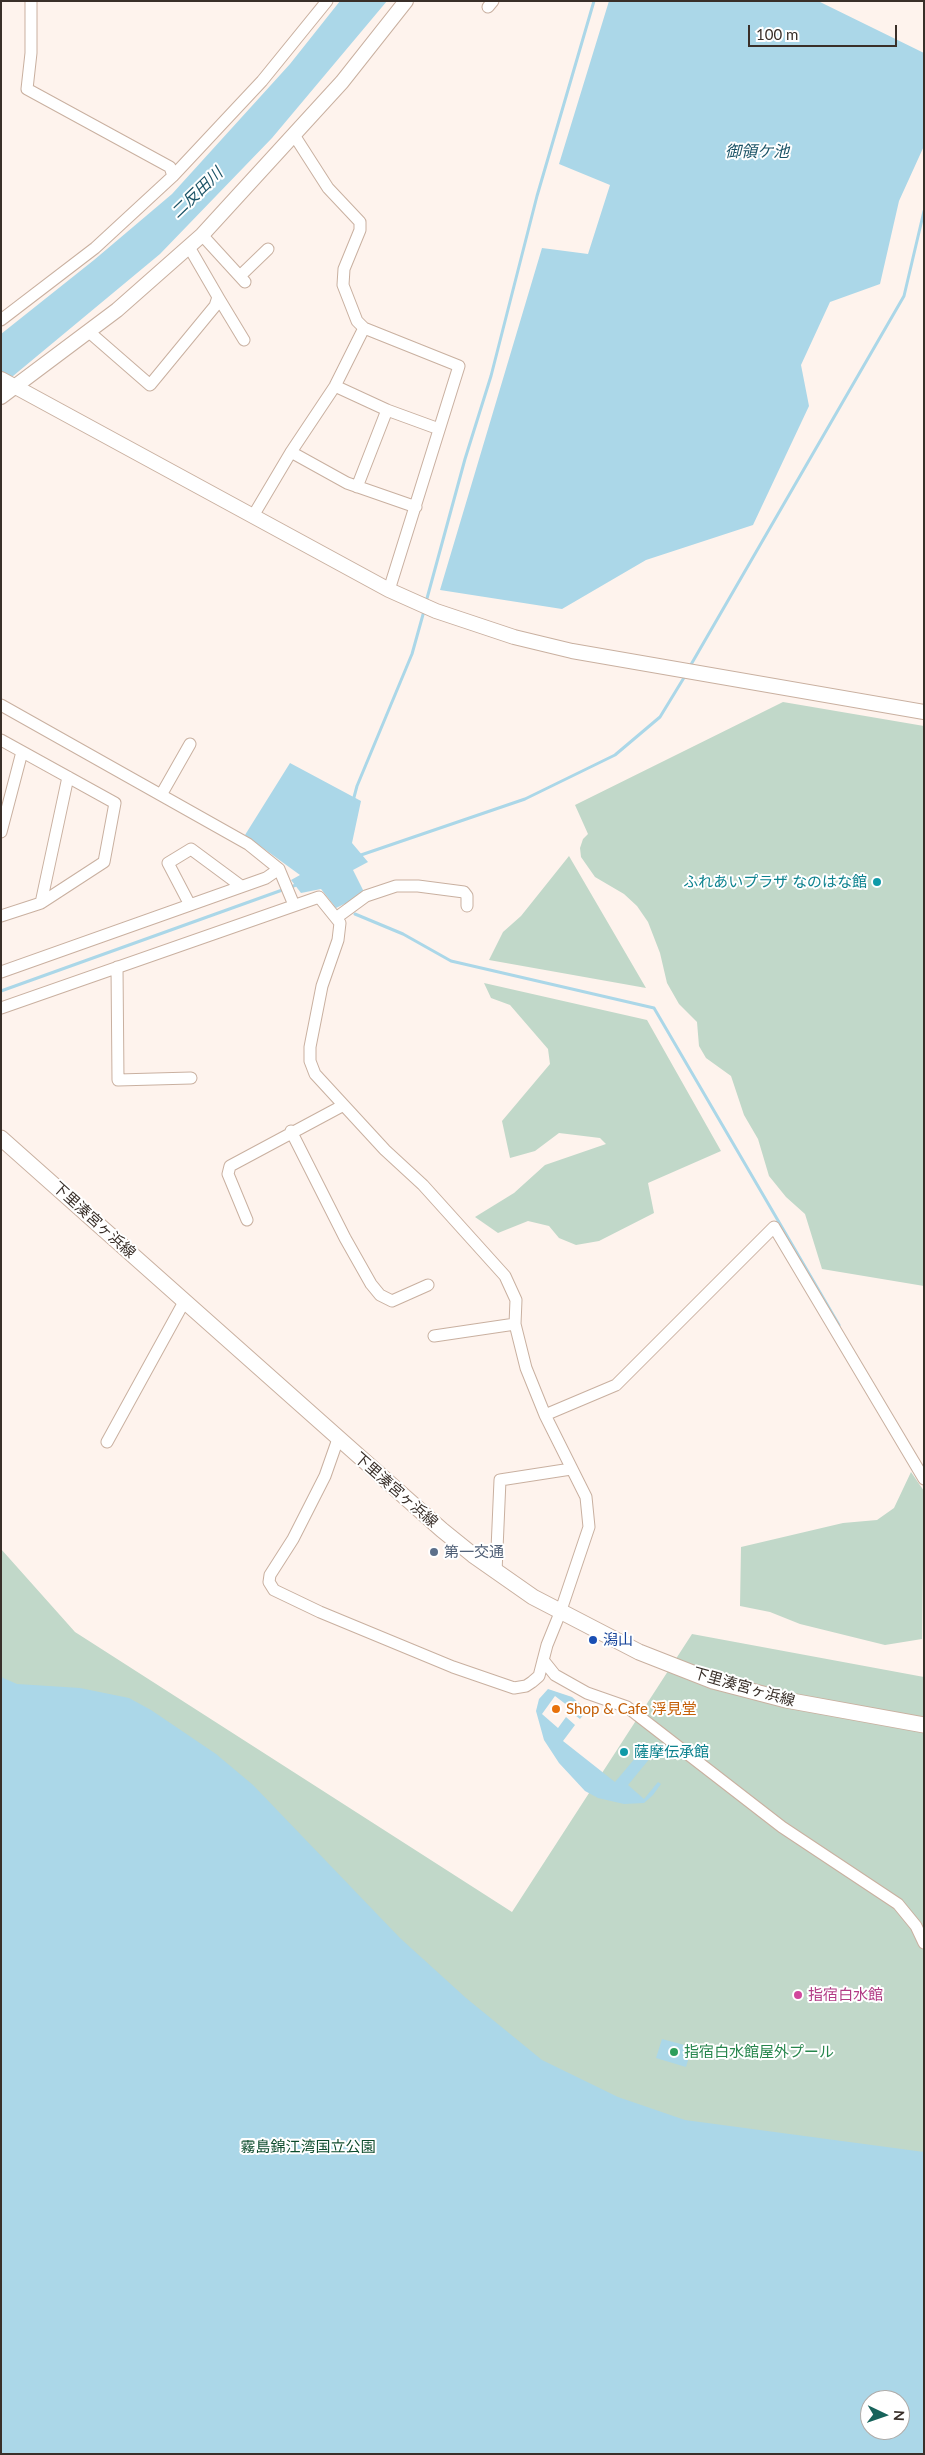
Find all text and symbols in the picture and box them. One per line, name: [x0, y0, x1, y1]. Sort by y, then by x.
scale bar: [750, 15, 899, 47]
text: 100 m: [756, 25, 798, 43]
water label: 御領ケ池: [725, 142, 789, 162]
water label: 二反田川: [167, 164, 227, 222]
place label: ふれあいプラザ なのはな館: [683, 873, 867, 891]
marker: ふれあいプラザ なのはな館: [871, 876, 883, 888]
street label: 下里湊宮ヶ浜線: [49, 1178, 139, 1262]
street label: 下里湊宮ヶ浜線: [350, 1449, 442, 1531]
place label: 第一交通: [444, 1543, 504, 1561]
marker: 第一交通: [428, 1546, 440, 1558]
place label: 潟山: [603, 1631, 633, 1649]
marker: 潟山: [587, 1634, 599, 1646]
street label: 下里湊宮ヶ浜線: [691, 1664, 797, 1710]
place label: Shop & Cafe 浮見堂: [566, 1700, 697, 1718]
marker: Shop & Cafe 浮見堂: [550, 1703, 562, 1715]
place label: 薩摩伝承館: [634, 1743, 709, 1761]
marker: 薩摩伝承館: [618, 1746, 630, 1758]
place label: 指宿白水館: [808, 1986, 883, 2004]
marker: 指宿白水館: [792, 1989, 804, 2001]
place label: 指宿白水館屋外プール: [684, 2043, 834, 2061]
marker: 指宿白水館屋外プール: [668, 2046, 680, 2058]
park label: 霧島錦江湾国立公園: [241, 2138, 375, 2156]
north arrow: [860, 2390, 910, 2440]
text: N: [891, 2410, 908, 2422]

